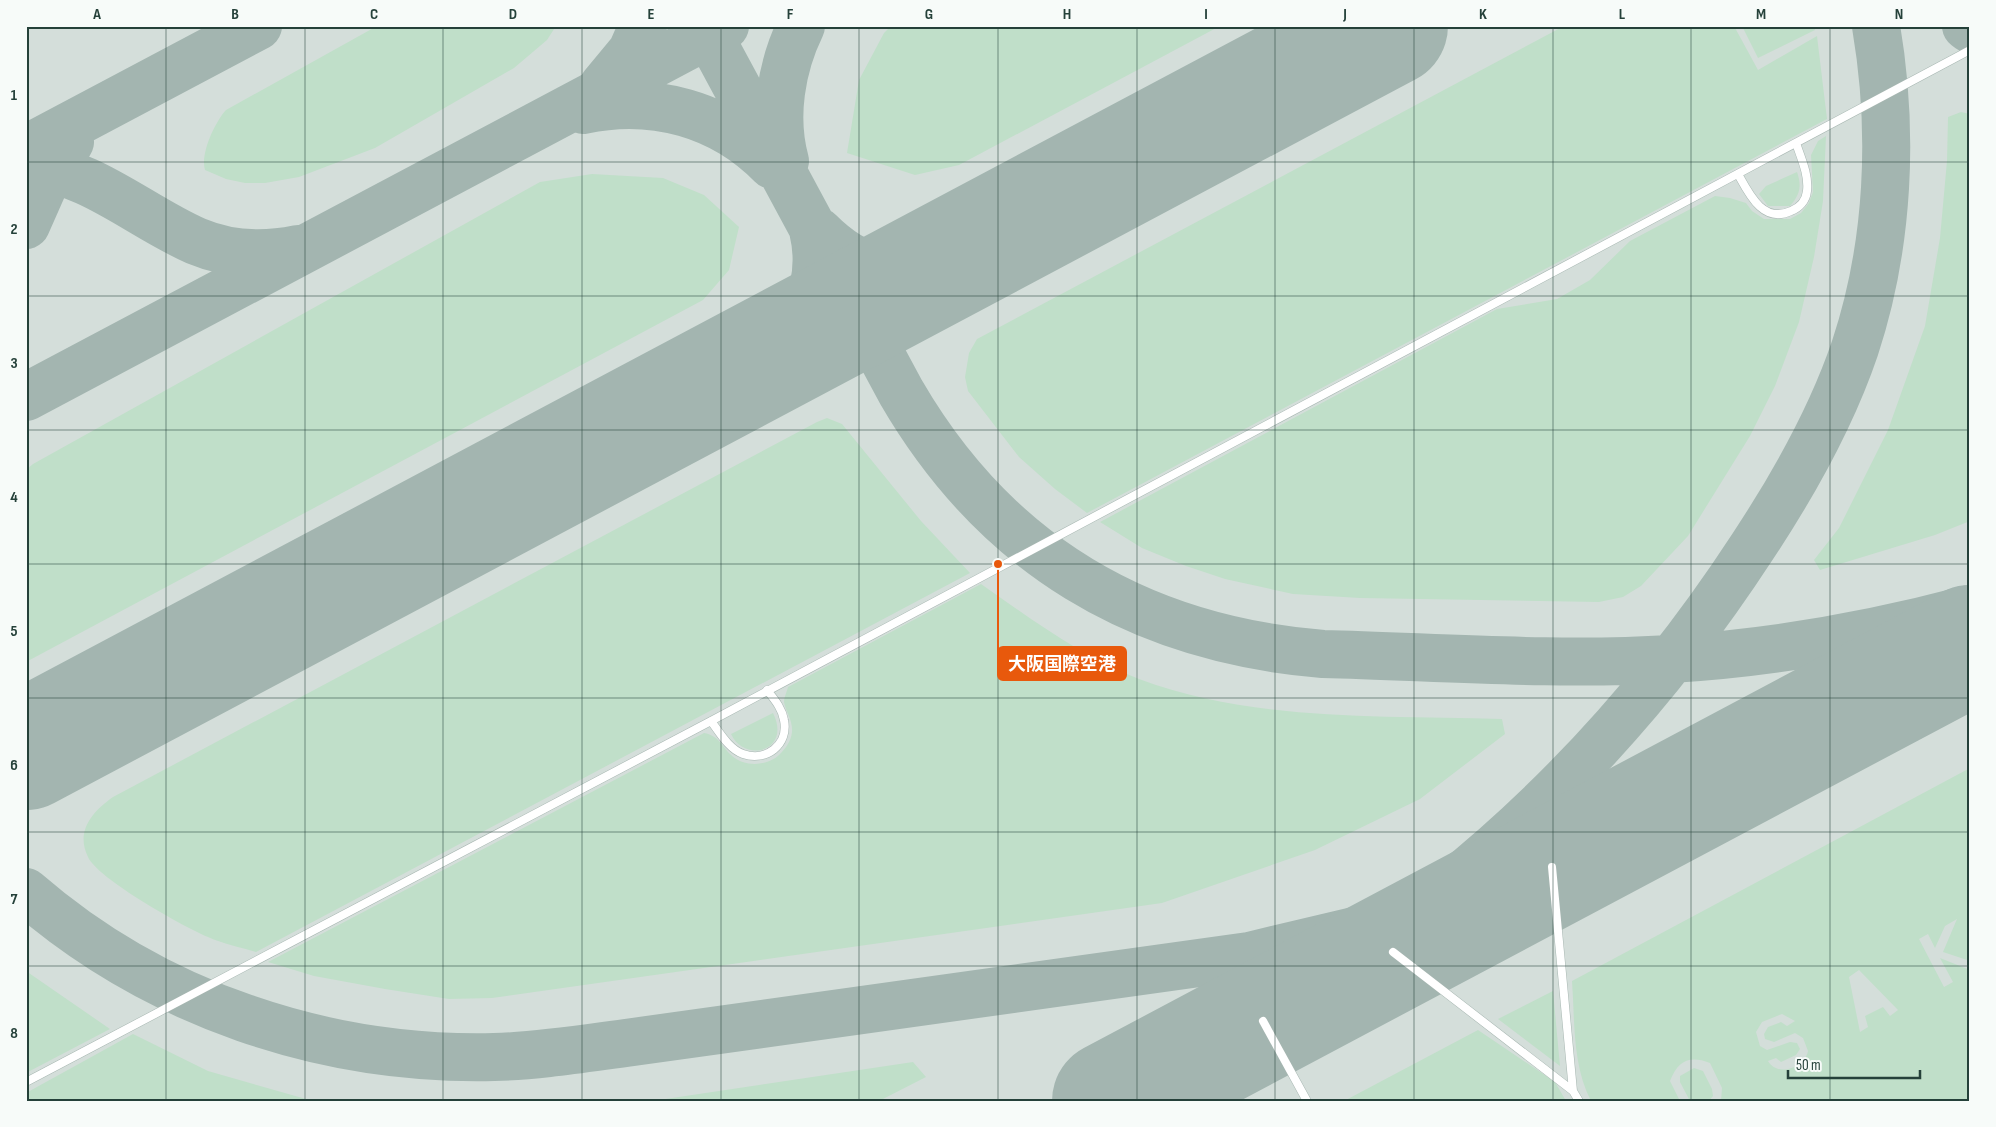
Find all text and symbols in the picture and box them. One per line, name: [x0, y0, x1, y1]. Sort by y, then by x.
text: A: [92, 5, 101, 24]
text: B: [231, 5, 239, 24]
text: C: [370, 5, 378, 24]
text: D: [509, 5, 517, 24]
text: E: [648, 5, 655, 24]
text: F: [787, 5, 794, 24]
text: G: [925, 5, 933, 24]
text: H: [1063, 5, 1071, 24]
text: I: [1204, 5, 1208, 24]
text: J: [1342, 5, 1347, 24]
text: K: [1479, 5, 1487, 24]
text: L: [1619, 5, 1626, 24]
text: M: [1756, 5, 1766, 24]
text: N: [1895, 5, 1903, 24]
text: 1: [11, 86, 18, 105]
text: 2: [10, 220, 18, 239]
text: 3: [10, 354, 18, 373]
text: 4: [10, 488, 18, 507]
text: 5: [10, 622, 18, 641]
callout: 大阪国際空港: [998, 647, 1126, 680]
text: 大阪国際空港: [1008, 654, 1116, 675]
text: 6: [10, 756, 18, 775]
text: 7: [11, 890, 18, 909]
text: 8: [10, 1024, 18, 1043]
scale bar: [1788, 1047, 1921, 1079]
text: 50 m: [1796, 1056, 1821, 1075]

